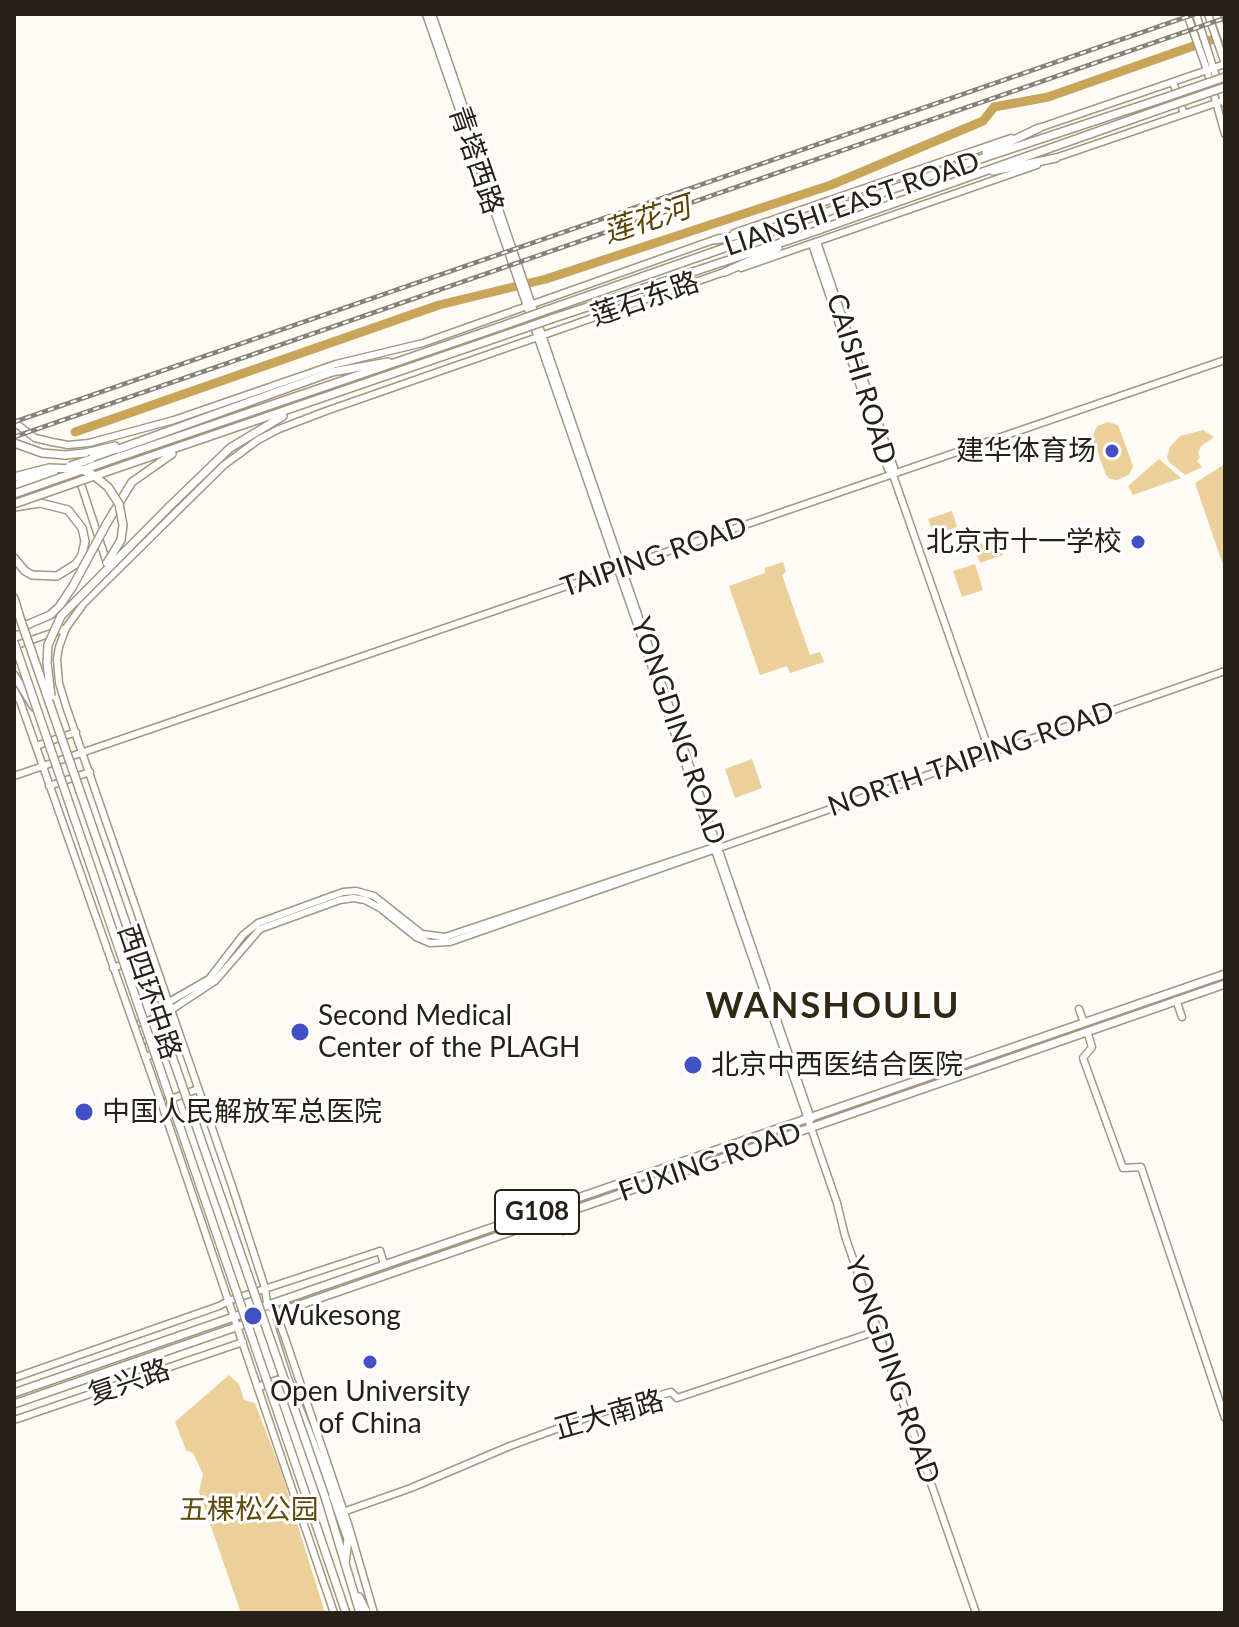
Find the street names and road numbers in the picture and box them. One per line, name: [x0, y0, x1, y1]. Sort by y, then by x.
street label: 青塔西路: [442, 102, 510, 218]
street label: LIANSHI EAST ROAD: [720, 145, 984, 263]
street label: 莲石东路: [587, 265, 703, 333]
street label: CAISHI ROAD: [819, 290, 903, 468]
street label: TAIPING ROAD: [557, 509, 751, 605]
street label: YONGDING ROAD: [623, 613, 733, 849]
street label: NORTH TAIPING ROAD: [824, 694, 1118, 824]
street label: 西四环中路: [110, 920, 188, 1064]
street label: FUXING ROAD: [614, 1115, 806, 1209]
road number: G108: [495, 1190, 579, 1234]
street label: YONGDING ROAD: [837, 1252, 947, 1488]
street label: 复兴路: [84, 1352, 174, 1412]
street label: 正大南路: [551, 1383, 667, 1447]

